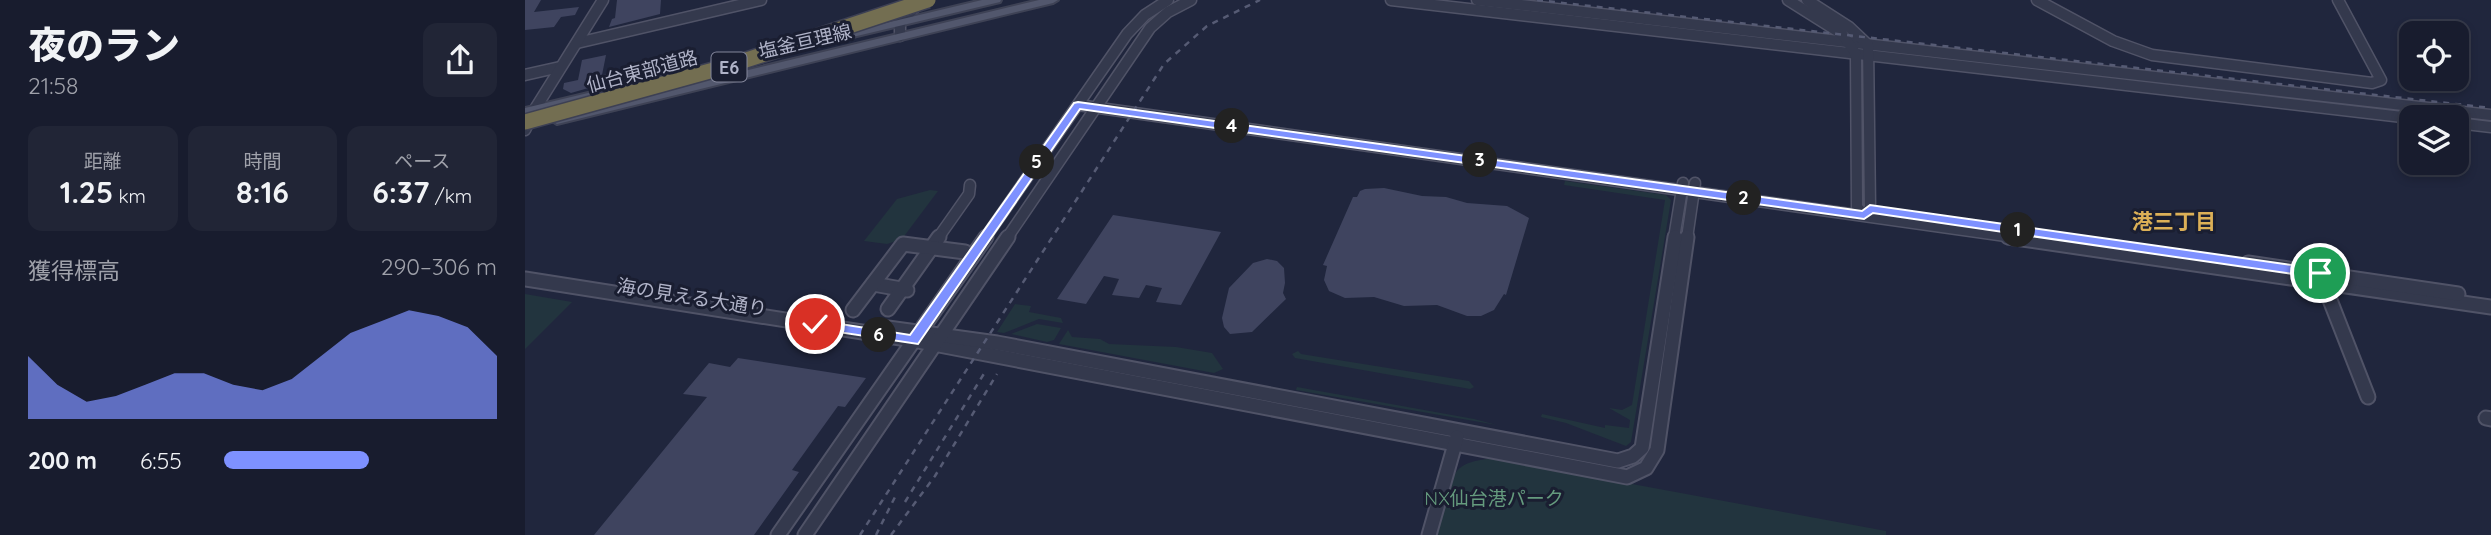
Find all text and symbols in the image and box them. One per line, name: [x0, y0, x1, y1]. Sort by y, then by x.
street label: 塩釜亘理線: [756, 19, 854, 63]
text: 夜のラン: [28, 21, 180, 69]
map controls: [2399, 21, 2469, 175]
button: locate: [2399, 21, 2469, 91]
button: share: [423, 23, 497, 97]
street label: 仙台東部道路: [584, 45, 700, 97]
road number: E6: [711, 52, 747, 82]
text: 21:58: [28, 71, 79, 100]
button: layers: [2399, 105, 2469, 175]
pin: 4: [1215, 108, 1249, 144]
text: 4: [1226, 113, 1237, 137]
pin: 3: [1462, 142, 1497, 178]
pin: 5: [1019, 144, 1055, 180]
text: 3: [1474, 147, 1485, 171]
text: 距離: [84, 149, 122, 173]
text: 時間: [243, 149, 282, 173]
text: ペース: [394, 149, 450, 173]
text: 5: [1031, 149, 1042, 173]
text: 1.25: [60, 173, 113, 211]
text: 8:16: [236, 173, 289, 211]
text: 6:37: [372, 173, 430, 211]
pin: 2: [1727, 180, 1761, 216]
text: km: [113, 184, 146, 208]
text: /km: [430, 184, 472, 208]
text: 2: [1738, 185, 1749, 209]
district label: 港三丁目: [2132, 208, 2216, 234]
pin: 1: [2001, 212, 2035, 247]
text: 1: [2014, 217, 2021, 241]
pin: [2290, 243, 2350, 303]
text: 290–306 m: [381, 252, 497, 281]
icon: arrive: [2301, 254, 2339, 292]
text: 獲得標高: [28, 256, 120, 285]
street label: 海の見える大通り: [615, 273, 769, 321]
pin: [785, 294, 845, 354]
icon: check: [796, 305, 834, 343]
pin: 6: [861, 318, 897, 352]
text: 6: [873, 322, 884, 346]
text: 200 m: [28, 446, 97, 475]
text: 6:55: [140, 446, 182, 475]
park label: NX仙台港パーク: [1424, 486, 1564, 510]

